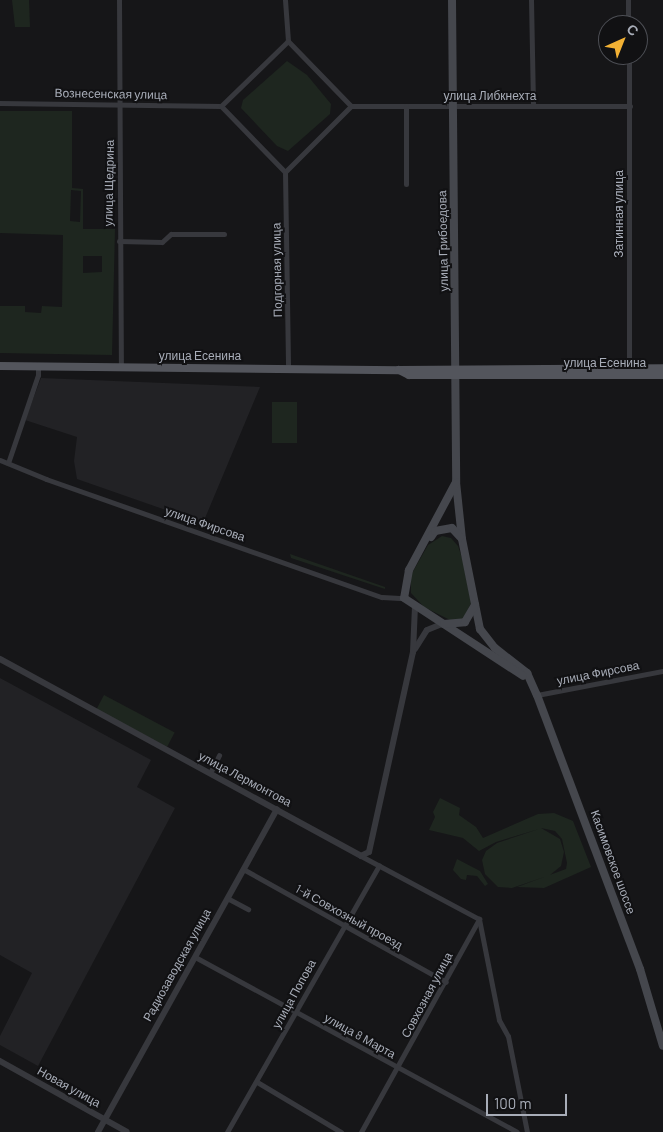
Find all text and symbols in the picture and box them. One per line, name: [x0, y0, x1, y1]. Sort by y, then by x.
north arrow: [598, 15, 648, 65]
text: С: [624, 20, 643, 39]
street label: Вознесенская улица: [55, 86, 167, 102]
street label: улица Либкнехта: [443, 89, 537, 103]
street label: улица Щедрина: [101, 140, 117, 226]
street label: Затинная улица: [612, 170, 626, 258]
street label: улица Грибоедова: [435, 190, 451, 292]
street label: Подгорная улица: [269, 223, 285, 317]
street label: улица Есенина: [159, 349, 241, 363]
street label: улица Есенина: [564, 356, 646, 370]
street label: улица Фирсова: [163, 504, 247, 544]
street label: улица Фирсова: [556, 658, 640, 688]
street label: улица Лермонтова: [196, 748, 294, 810]
street label: Касимовское шоссе: [587, 808, 639, 916]
street label: 1-й Совхозный проезд: [293, 881, 405, 953]
street label: Радиозаводская улица: [140, 906, 214, 1024]
street label: Совхозная улица: [398, 950, 456, 1040]
street label: улица Попова: [269, 957, 319, 1031]
street label: улица 8 Марта: [322, 1010, 398, 1062]
street label: Новая улица: [35, 1064, 103, 1110]
scale bar: [488, 1084, 569, 1116]
text: 100 m: [494, 1094, 532, 1112]

